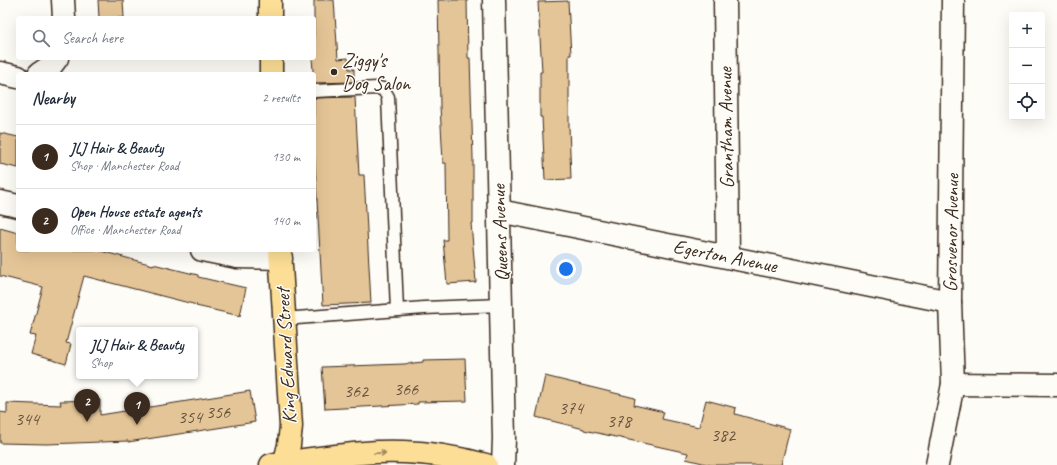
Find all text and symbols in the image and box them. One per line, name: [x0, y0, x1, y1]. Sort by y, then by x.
map controls: [1009, 12, 1045, 120]
button: +: [1009, 12, 1045, 48]
search box: [16, 16, 316, 60]
icon: search: [30, 27, 52, 49]
text: Search here: [62, 29, 123, 48]
place label: Ziggy's Dog Salon: [342, 48, 411, 96]
button: −: [1009, 48, 1045, 84]
street label: Grantham Avenue: [712, 66, 740, 189]
marker: Ziggy's Dog Salon: [329, 67, 339, 77]
button: locate: [1009, 84, 1045, 120]
text: Nearby: [32, 88, 75, 109]
text: 2 results: [262, 90, 300, 106]
text: JLJ Hair & Beauty: [70, 139, 163, 158]
text: 1: [42, 149, 48, 165]
text: 130 m: [272, 149, 300, 165]
text: Shop · Manchester Road: [70, 158, 179, 174]
street label: Grosvenor Avenue: [937, 172, 965, 292]
street label: Queens Avenue: [486, 183, 514, 282]
text: Open House estate agents: [70, 203, 201, 222]
text: 2: [42, 213, 48, 229]
text: 140 m: [272, 213, 300, 229]
text: Office · Manchester Road: [70, 222, 181, 238]
street label: Egerton Avenue: [671, 234, 780, 279]
your location: [556, 259, 576, 279]
street label: King Edward Street: [270, 284, 302, 424]
popup: [76, 327, 198, 379]
text: JLJ Hair & Beauty: [90, 336, 184, 355]
text: Shop: [90, 355, 112, 371]
house number: 366: [394, 378, 419, 400]
house number: 362: [344, 380, 370, 402]
pin: 2: [74, 389, 100, 422]
pin: 1: [124, 392, 150, 425]
house number: 374: [559, 397, 585, 419]
house number: 356: [206, 401, 231, 423]
house number: 354: [178, 406, 204, 428]
house number: 344: [15, 408, 41, 430]
house number: 378: [607, 410, 633, 432]
house number: 382: [711, 424, 737, 446]
one-way arrow: [373, 449, 386, 456]

